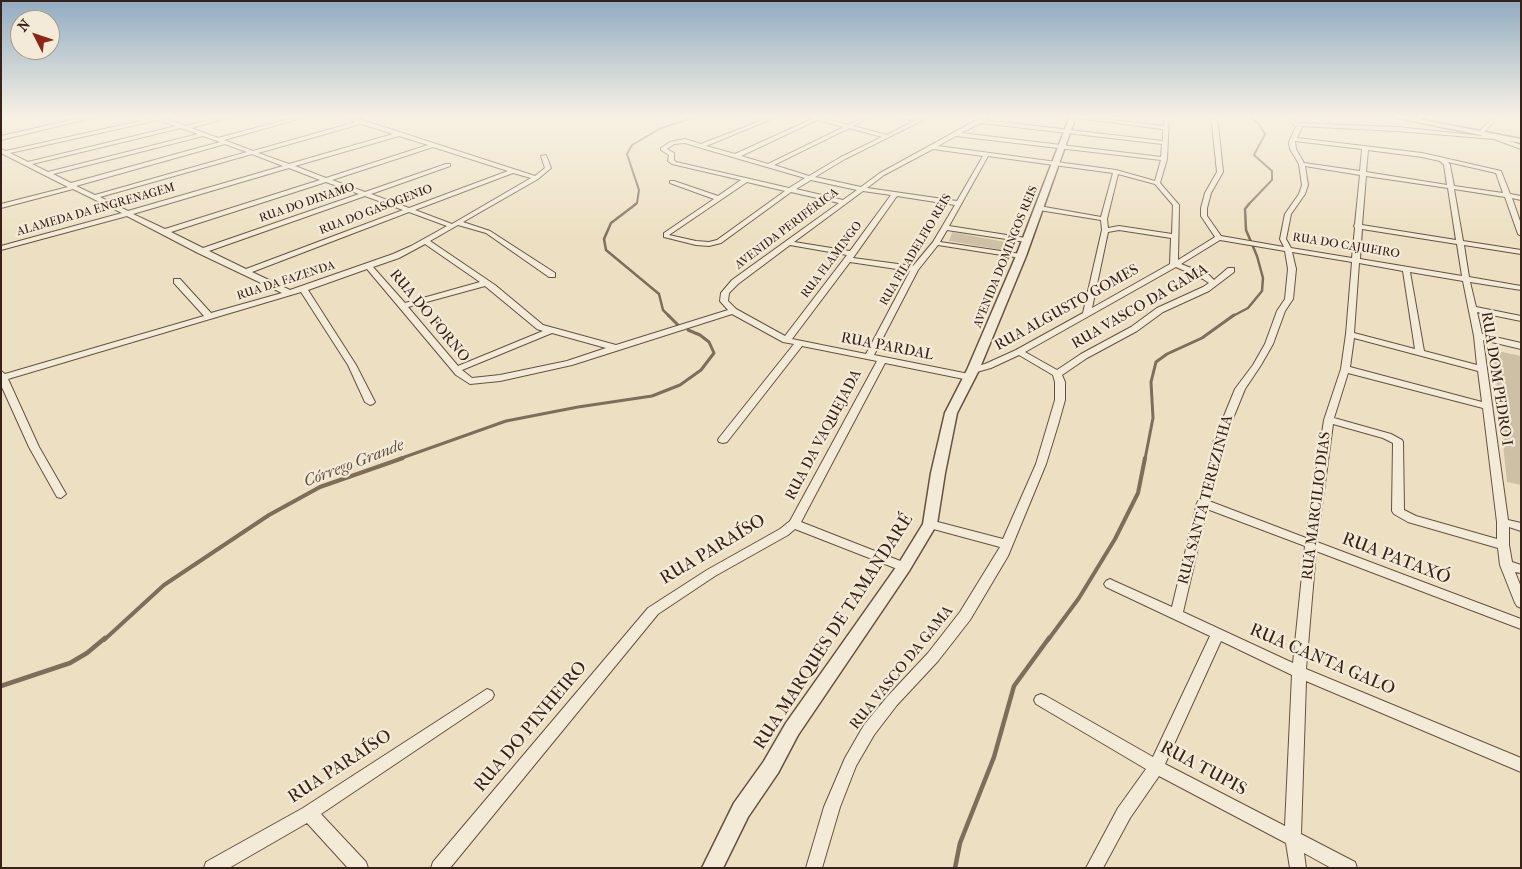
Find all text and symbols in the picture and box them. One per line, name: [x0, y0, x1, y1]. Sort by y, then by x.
north arrow: [10, 10, 60, 60]
text: N: [14, 16, 34, 35]
street label: RUA DO DINAMO: [257, 180, 357, 226]
street label: ALAMEDA DA ENGRENAGEM: [15, 181, 177, 239]
street label: RUA DO GASOGENIO: [317, 182, 435, 238]
street label: AVENIDA DOMINGOS REIS: [971, 184, 1041, 330]
street label: AVENIDA PERIFÉRICA: [732, 185, 842, 273]
street label: RUA FILADELFIO REIS: [877, 192, 955, 308]
street label: RUA FLAMINGO: [798, 219, 866, 301]
street label: RUA DO CAJUEIRO: [1291, 230, 1401, 262]
street label: RUA DA FAZENDA: [235, 258, 337, 304]
street label: RUA ALGUSTO GOMES: [992, 261, 1142, 355]
street label: RUA VASCO DA GAMA: [1069, 261, 1211, 353]
street label: RUA DO FORNO: [385, 266, 473, 366]
street label: RUA DOM PEDRO I: [1476, 311, 1516, 447]
street label: RUA PARDAL: [839, 329, 935, 365]
street label: RUA DA VAQUEJADA: [782, 367, 866, 503]
street label: RUA SANTA TEREZINHA: [1175, 413, 1237, 587]
street label: RUA MARCILIO DIAS: [1299, 431, 1335, 581]
water label: Córrego Grande: [301, 436, 407, 492]
street label: RUA PARAÍSO: [656, 510, 770, 590]
street label: RUA MARQUES DE TAMANDARÉ: [750, 510, 918, 754]
street label: RUA PATAXÓ: [1339, 528, 1453, 590]
street label: RUA VASCO DA GAMA: [846, 602, 958, 734]
street label: RUA CANTA GALO: [1246, 620, 1398, 700]
street label: RUA DO PINHEIRO: [470, 657, 592, 797]
street label: RUA PARAÍSO: [284, 726, 396, 808]
street label: RUA TUPIS: [1156, 737, 1250, 801]

